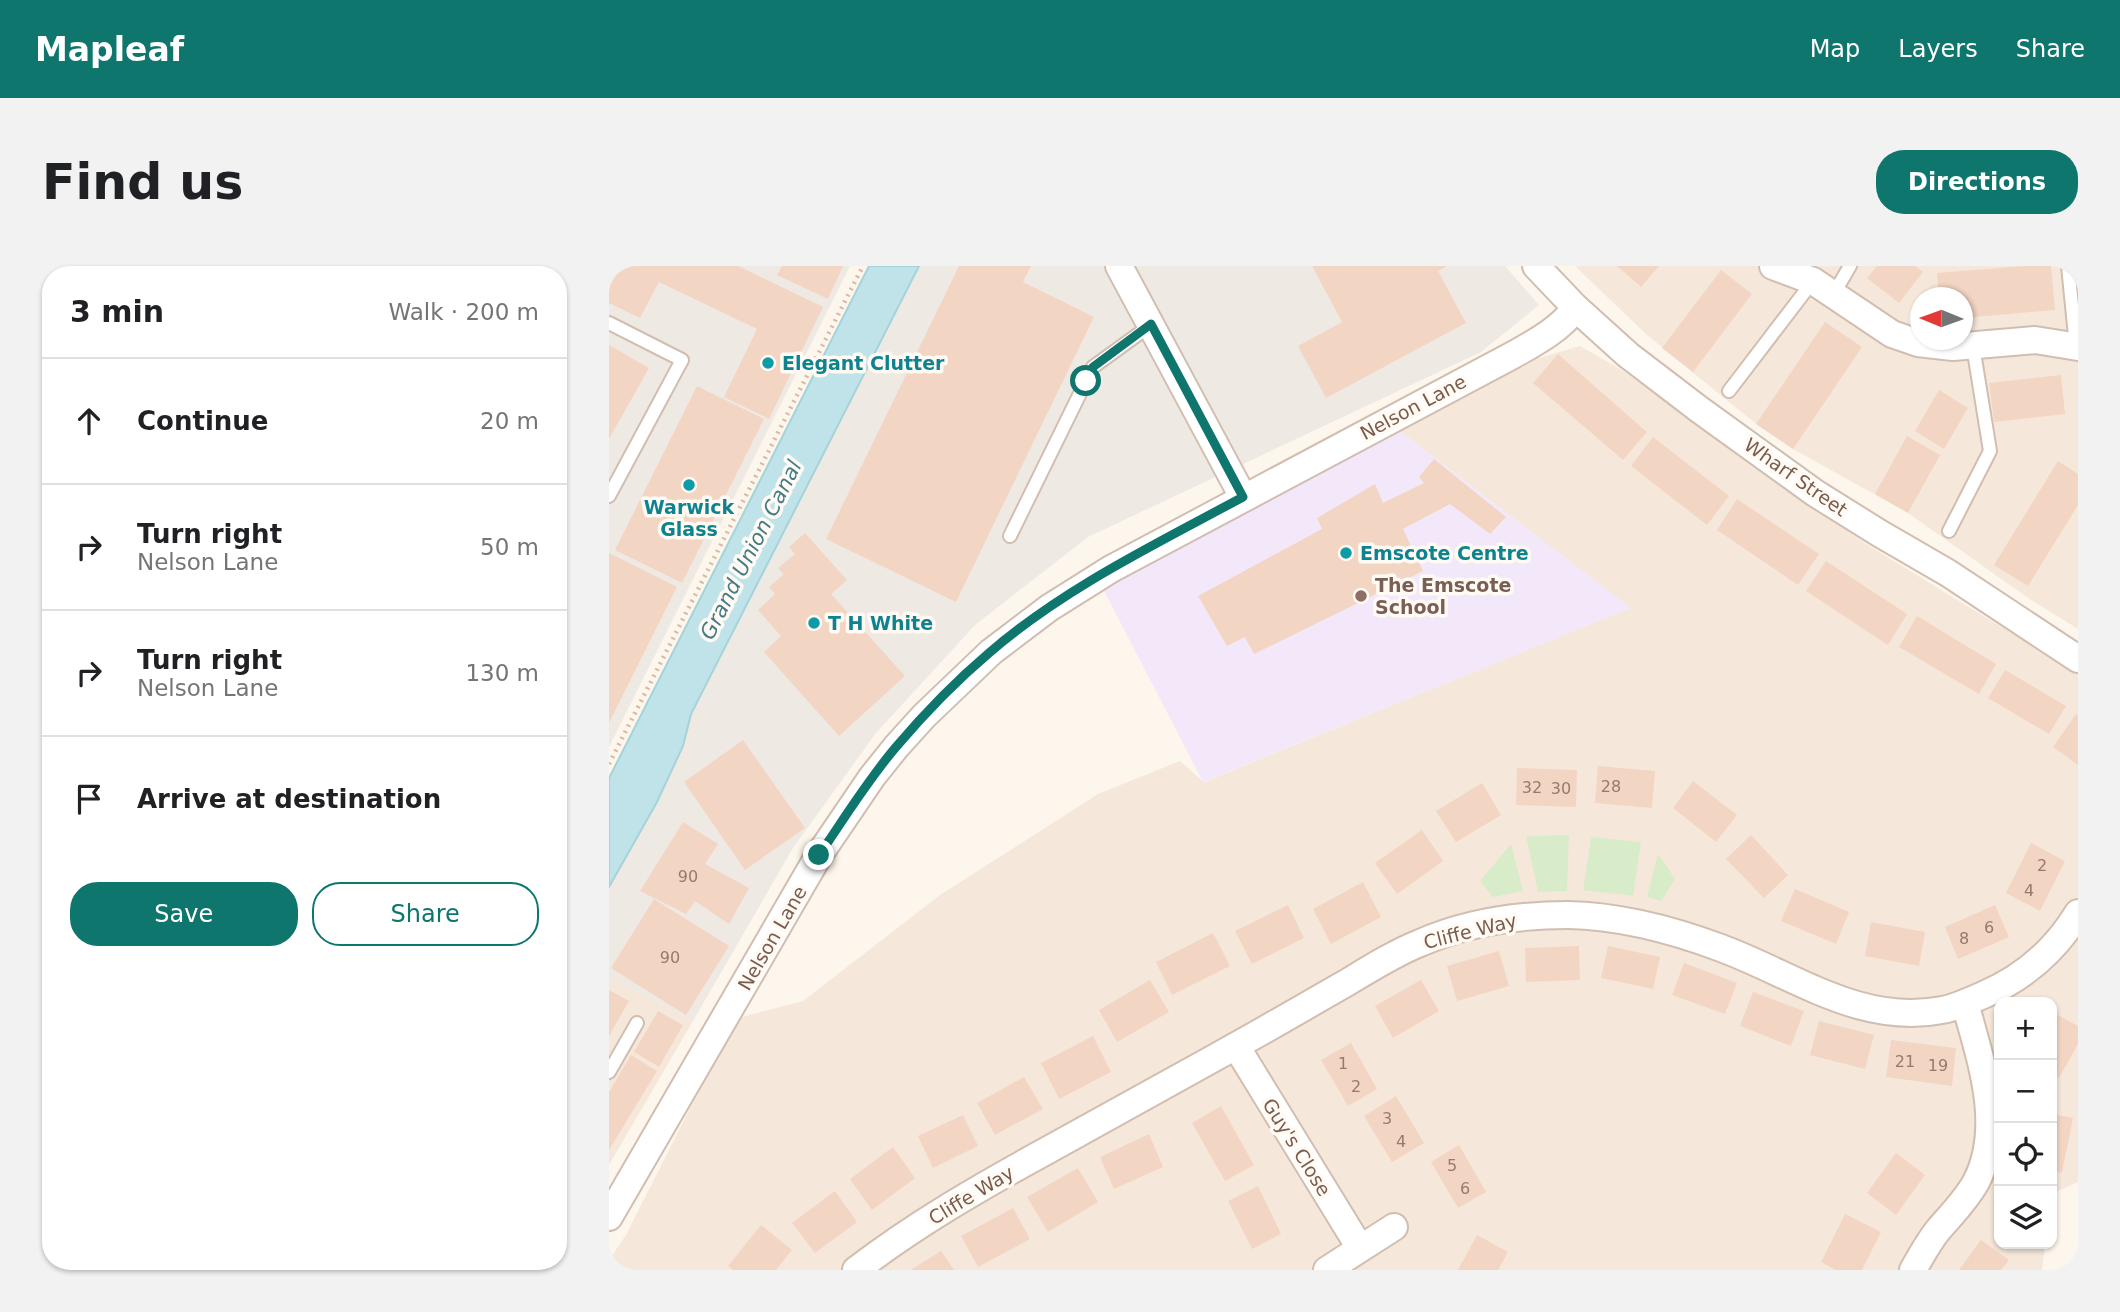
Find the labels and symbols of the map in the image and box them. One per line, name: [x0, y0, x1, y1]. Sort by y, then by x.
north arrow: [1910, 287, 1973, 350]
place label: Elegant Clutter: [782, 352, 945, 374]
marker: Elegant Clutter: [760, 355, 776, 371]
route start: [1070, 365, 1101, 396]
street label: Nelson Lane: [1356, 370, 1470, 444]
street label: Wharf Street: [1740, 433, 1852, 521]
water label: Grand Union Canal: [695, 456, 807, 644]
marker: Warwick Glass: [681, 477, 697, 493]
place label: Warwick Glass: [644, 496, 735, 540]
place label: Emscote Centre: [1360, 542, 1529, 564]
marker: Emscote Centre: [1338, 545, 1354, 561]
place label: The Emscote School: [1375, 574, 1511, 618]
marker: The Emscote School: [1353, 588, 1369, 604]
place label: T H White: [828, 612, 933, 634]
marker: T H White: [806, 615, 822, 631]
house number: 28: [1601, 777, 1621, 796]
house number: 32: [1522, 778, 1542, 797]
house number: 30: [1551, 779, 1571, 798]
route end: [803, 839, 834, 870]
house number: 2: [2037, 856, 2047, 875]
house number: 90: [678, 867, 698, 886]
house number: 4: [2024, 881, 2034, 900]
street label: Nelson Lane: [733, 882, 811, 994]
street label: Cliffe Way: [1421, 909, 1519, 953]
house number: 6: [1984, 918, 1994, 937]
house number: 8: [1959, 929, 1969, 948]
house number: 90: [660, 948, 680, 967]
house number: 21: [1895, 1052, 1915, 1071]
house number: 1: [1338, 1054, 1348, 1073]
house number: 19: [1928, 1056, 1948, 1075]
house number: 2: [1351, 1077, 1361, 1096]
street label: Guy's Close: [1258, 1094, 1336, 1200]
house number: 3: [1382, 1109, 1392, 1128]
house number: 4: [1396, 1132, 1406, 1151]
house number: 5: [1447, 1156, 1457, 1175]
street label: Cliffe Way: [925, 1161, 1017, 1229]
house number: 6: [1460, 1179, 1470, 1198]

